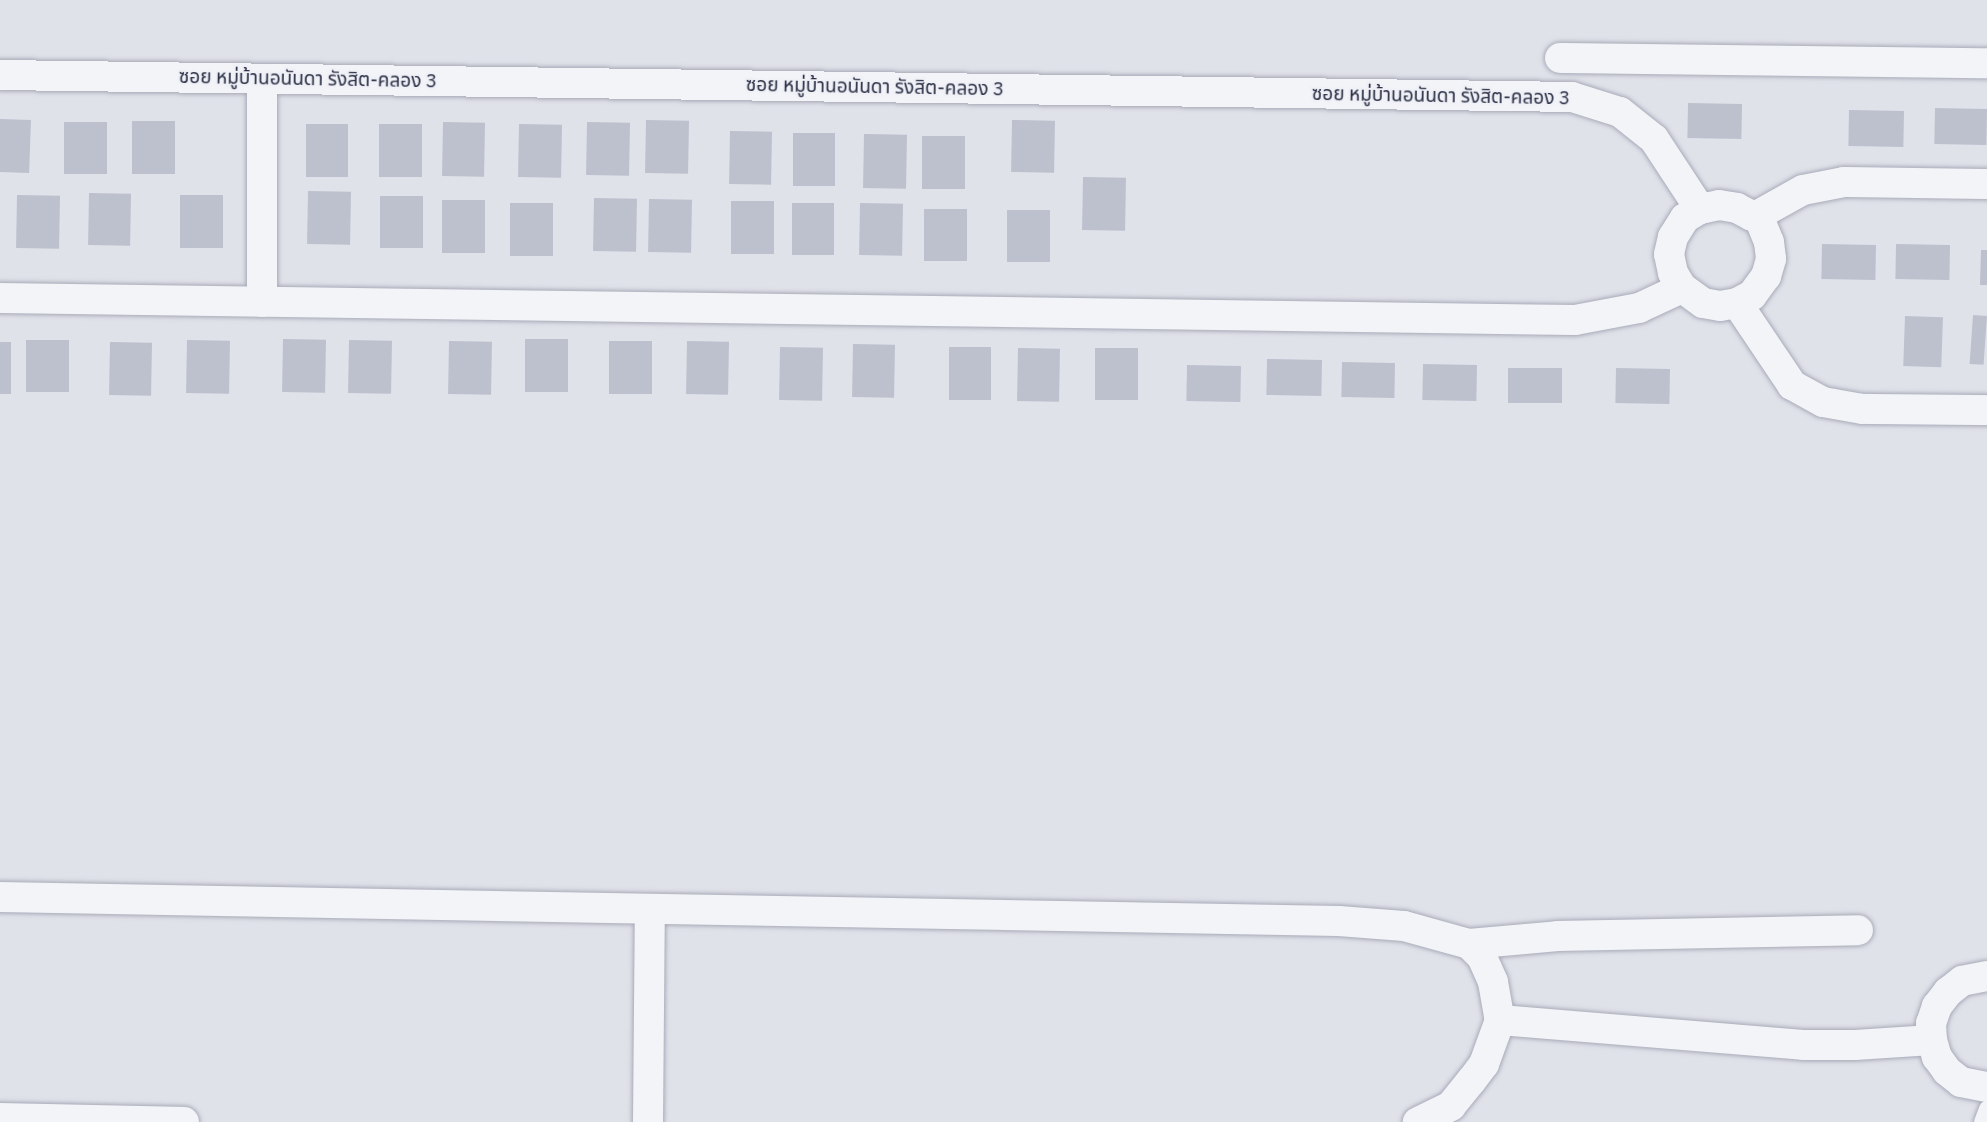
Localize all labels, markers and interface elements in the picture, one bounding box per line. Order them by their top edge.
street label: ซอย หมู่บ้านอนันดา รังสิต-คลอง 3 [179,65,437,93]
street label: ซอย หมู่บ้านอนันดา รังสิต-คลอง 3 [746,73,1004,101]
street label: ซอย หมู่บ้านอนันดา รังสิต-คลอง 3 [1312,82,1570,110]

